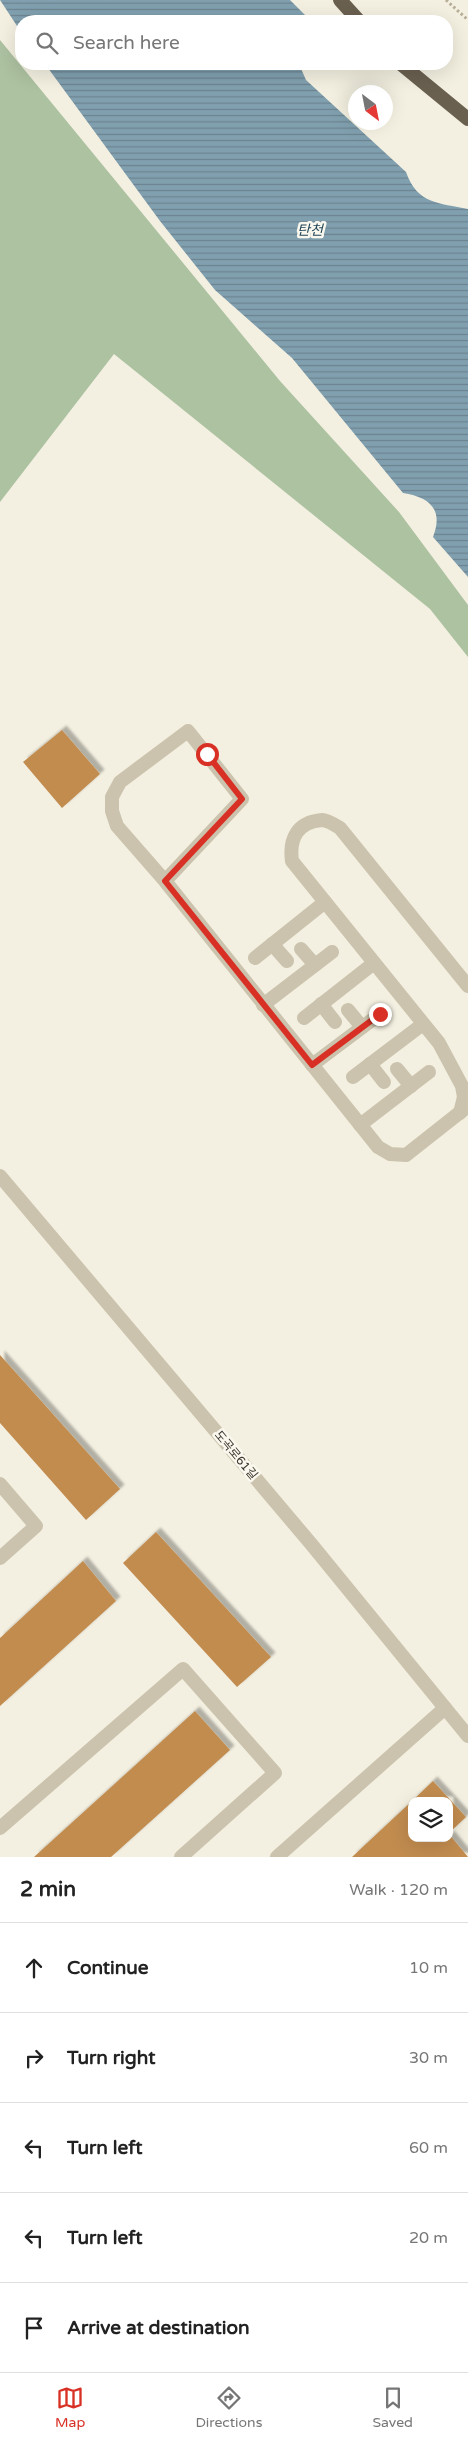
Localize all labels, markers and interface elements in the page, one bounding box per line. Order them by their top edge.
search box [15,15,453,70]
icon: search [33,29,61,57]
text: Search here [73,32,180,54]
north arrow [348,85,393,130]
water label: 탄천 [297,222,324,239]
route start [196,743,219,766]
route end [369,1003,392,1026]
street label: 도곡로61길 [212,1428,260,1482]
map controls [408,1797,453,1842]
button: layers [408,1797,453,1842]
text: 2 min [20,1877,76,1902]
text: Walk · 120 m [349,1880,448,1900]
icon: ahead [20,1954,48,1982]
text: Continue [67,1957,149,1979]
text: 10 m [409,1958,448,1978]
icon: right [20,2044,48,2072]
text: Turn right [67,2047,155,2069]
text: 30 m [409,2048,448,2068]
icon: left [20,2134,48,2162]
text: Turn left [67,2137,143,2159]
text: 60 m [409,2138,448,2158]
icon: left [20,2224,48,2252]
text: Turn left [67,2227,143,2249]
text: 20 m [409,2228,448,2248]
icon: arrive [20,2314,48,2342]
text: Arrive at destination [67,2317,250,2339]
tab: Map [55,2384,85,2431]
tab: Directions [195,2384,262,2431]
tab: Saved [372,2384,413,2431]

